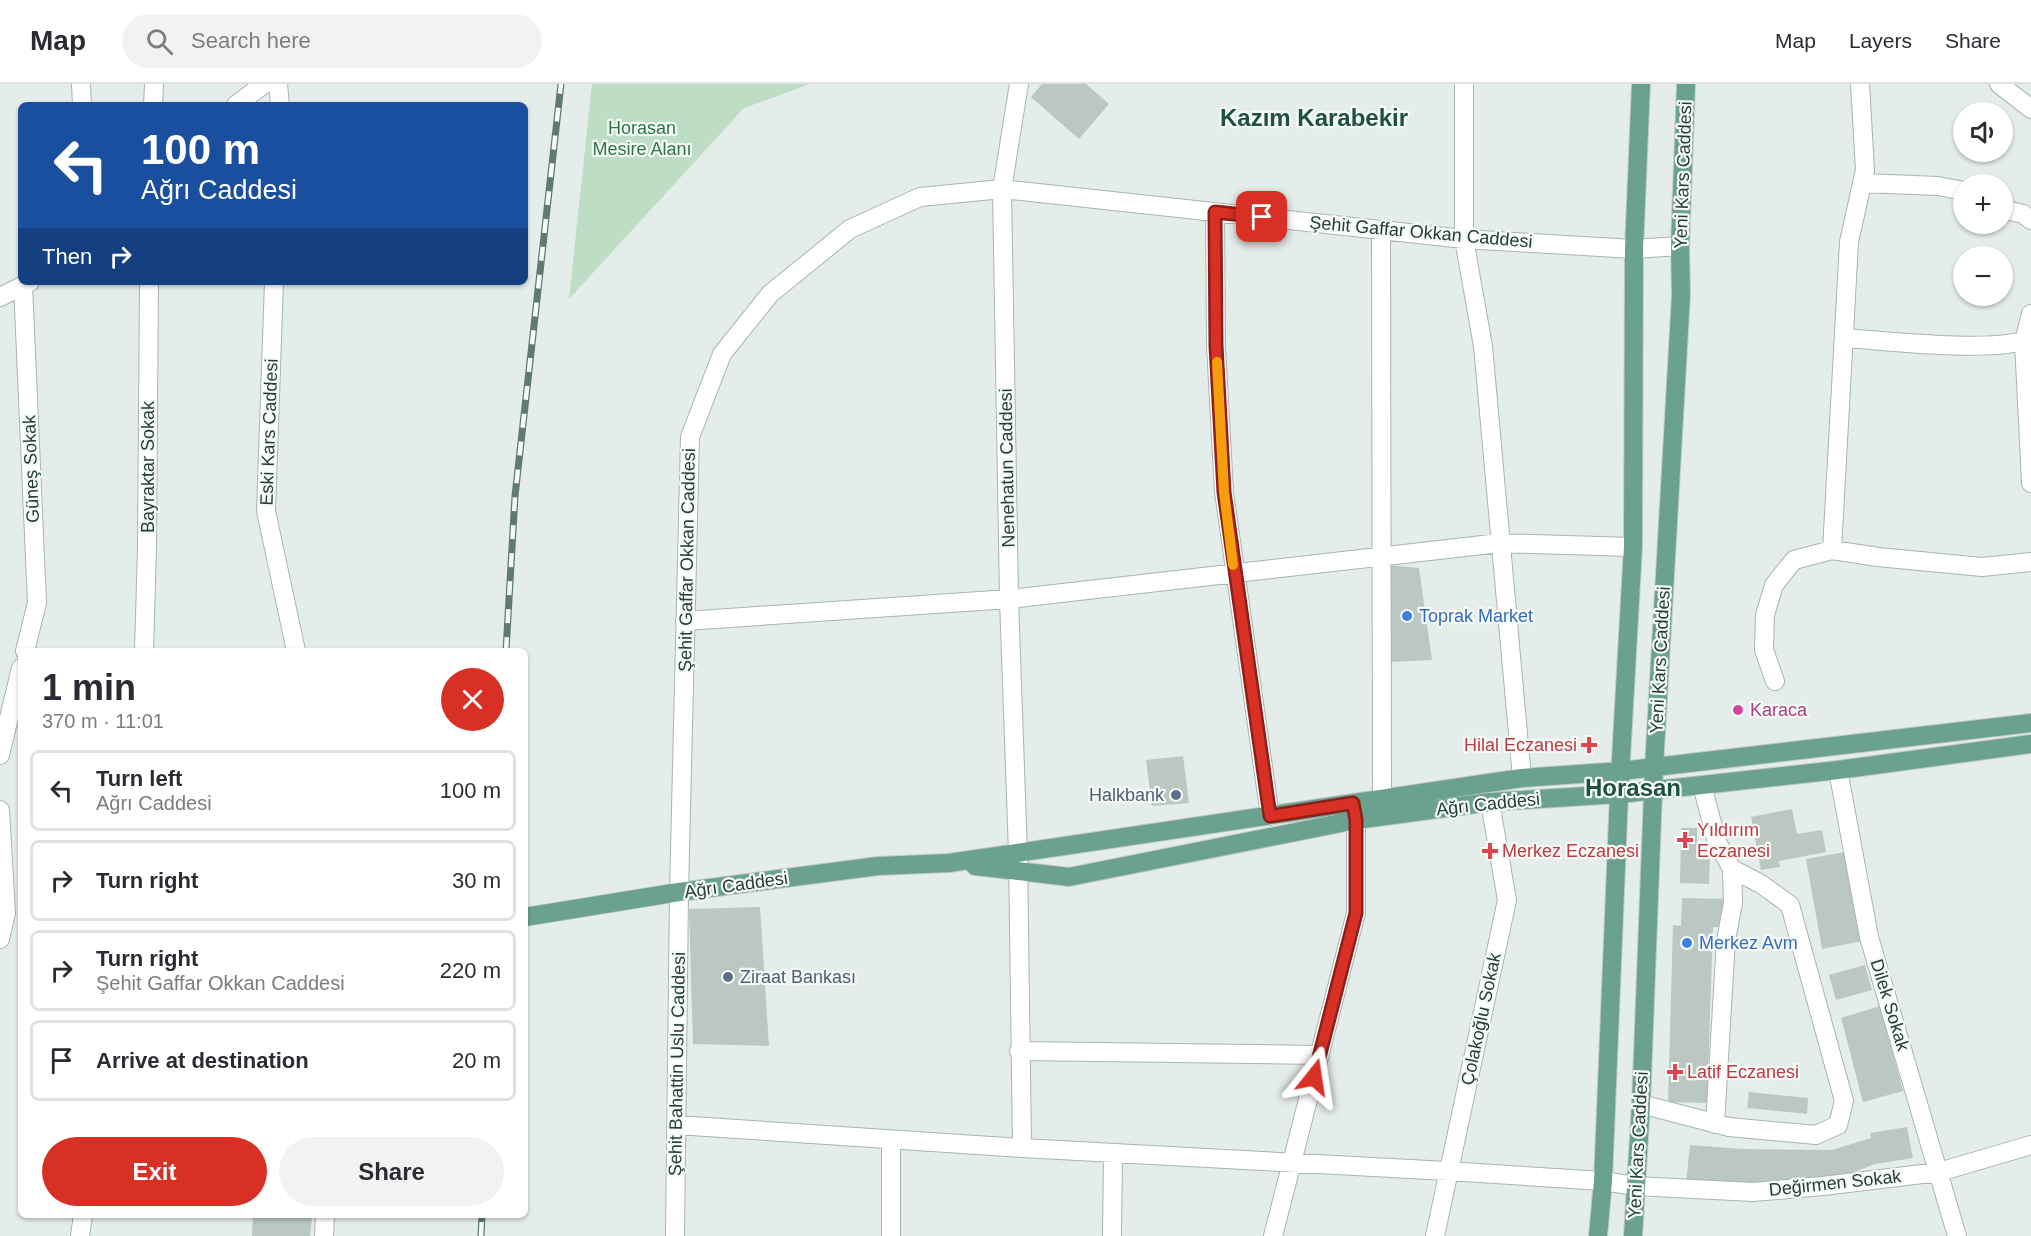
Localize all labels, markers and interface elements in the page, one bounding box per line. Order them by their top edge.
search box [122,14,542,68]
text: Map [30,25,86,56]
icon: search [143,25,176,58]
text: Search here [191,28,311,53]
text: Map [1775,29,1816,52]
text: Layers [1849,29,1912,52]
text: Share [1945,29,2001,52]
street label: Yeni Kars Caddesi [1670,101,1696,249]
map controls [1953,102,2013,306]
button: sound [1953,102,2013,162]
district label: Kazım Karabekir [1220,104,1408,131]
park label: Horasan Mesire Alanı [592,118,692,159]
icon: left [42,126,120,204]
text: 100 m [141,126,260,173]
button: + [1953,174,2013,234]
text: Ağrı Caddesi [141,175,297,205]
pin [1236,191,1287,242]
icon: arrive [1245,200,1278,233]
street label: Şehit Gaffar Okkan Caddesi [1309,212,1533,252]
icon: right [104,240,137,273]
text: Then [42,244,92,269]
button: − [1953,246,2013,306]
street label: Eski Kars Caddesi [256,358,282,506]
street label: Nenehatun Caddesi [996,388,1018,548]
street label: Bayraktar Sokak [138,400,158,533]
street label: Güneş Sokak [19,414,43,523]
street label: Şehit Gaffar Okkan Caddesi [675,448,699,672]
street label: Yeni Kars Caddesi [1646,586,1674,734]
place label: Toprak Market [1419,606,1533,626]
marker: Toprak Market [1400,609,1414,623]
text: 1 min [42,667,136,708]
button: close [441,668,504,731]
place label: Karaca [1750,700,1808,720]
marker: Karaca [1731,703,1745,717]
text: 370 m · 11:01 [42,710,164,732]
place label: Hilal Eczanesi [1464,735,1577,755]
marker: Hilal Eczanesi [1582,738,1596,752]
text: Turn left [96,766,182,791]
icon: left [45,774,78,807]
district label: Horasan [1585,774,1681,801]
text: 100 m [440,778,501,803]
place label: Halkbank [1089,785,1165,805]
marker: Halkbank [1169,788,1183,802]
street label: Ağrı Caddesi [1435,789,1541,819]
text: Ağrı Caddesi [96,792,212,814]
place label: Yıldırım Eczanesi [1697,820,1770,861]
marker: Yıldırım Eczanesi [1678,833,1692,847]
place label: Merkez Eczanesi [1502,841,1639,861]
marker: Merkez Eczanesi [1483,844,1497,858]
icon: right [45,864,78,897]
text: Turn right [96,868,198,893]
text: 30 m [452,868,501,893]
street label: Ağrı Caddesi [683,868,789,902]
place label: Merkez Avm [1699,933,1798,953]
marker: Merkez Avm [1680,936,1694,950]
text: Turn right [96,946,198,971]
street label: Çolakoğlu Sokak [1457,950,1505,1087]
street label: Şehit Bahattin Uslu Caddesi [665,952,689,1176]
icon: right [45,954,78,987]
street label: Dilek Sokak [1867,957,1914,1054]
text: 220 m [440,958,501,983]
place label: Ziraat Bankası [740,967,856,987]
marker: Ziraat Bankası [721,970,735,984]
text: Şehit Gaffar Okkan Caddesi [96,972,345,994]
icon: arrive [45,1044,78,1077]
position arrow [1282,1045,1346,1109]
text: Arrive at destination [96,1048,309,1073]
text: 20 m [452,1048,501,1073]
place label: Latif Eczanesi [1687,1062,1799,1082]
marker: Latif Eczanesi [1668,1065,1682,1079]
street label: Yeni Kars Caddesi [1624,1071,1652,1219]
button: Exit [42,1137,267,1206]
button: Share [279,1137,504,1206]
street label: Değirmen Sokak [1768,1166,1903,1200]

